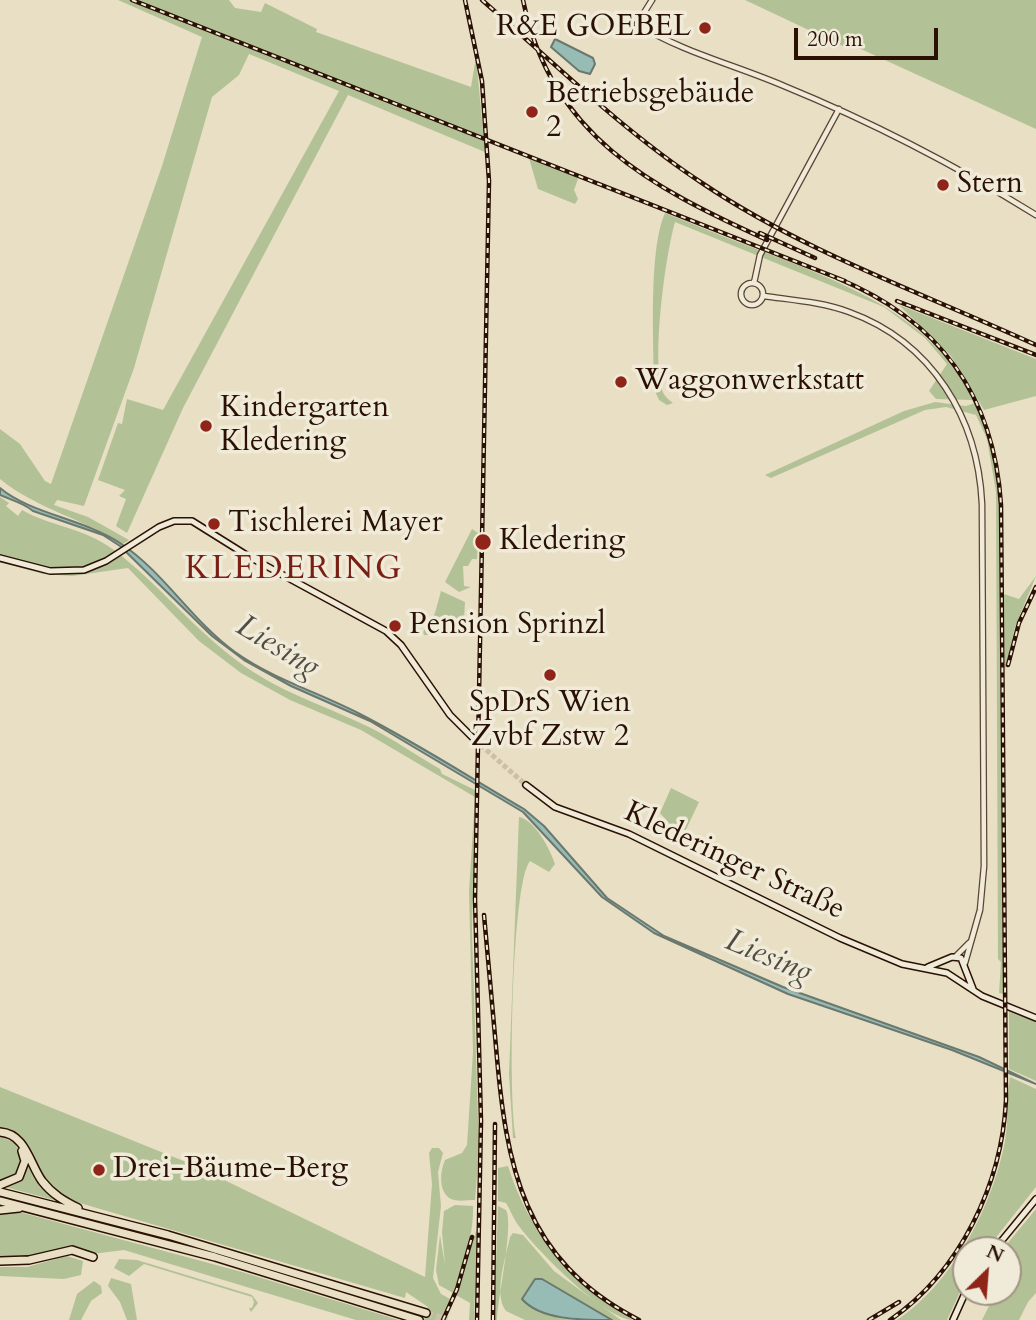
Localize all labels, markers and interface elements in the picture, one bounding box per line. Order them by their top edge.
place label: R&E GOEBEL [496,10,691,46]
scale bar [798,14,942,58]
marker: R&E GOEBEL [697,20,713,36]
text: 200 m [807,25,863,54]
place label: Betriebsgebäude 2 [546,77,754,148]
marker: Betriebsgebäude 2 [524,104,540,120]
place label: Stern [957,167,1023,203]
marker: Stern [935,177,951,193]
place label: Waggonwerkstatt [635,364,864,400]
marker: Waggonwerkstatt [613,374,629,390]
place label: Kindergarten Kledering [220,391,389,462]
marker: Kindergarten Kledering [198,418,214,434]
place label: Tischlerei Mayer [228,506,443,542]
marker: Tischlerei Mayer [206,516,222,532]
place label: Kledering [499,524,625,560]
marker: Kledering [473,532,493,552]
district label: KLEDERING [186,550,402,590]
water label: Liesing [228,608,326,688]
place label: Pension Sprinzl [409,608,606,644]
marker: Pension Sprinzl [387,618,403,634]
marker: SpDrS Wien Zvbf Zstw 2 [542,667,558,683]
place label: SpDrS Wien Zvbf Zstw 2 [469,686,631,756]
street label: Klederinger Straße [618,795,850,929]
water label: Liesing [719,923,817,993]
place label: Drei-Bäume-Berg [113,1152,348,1188]
marker: Drei-Bäume-Berg [91,1162,107,1178]
north arrow [952,1236,1022,1306]
text: N [982,1239,1008,1269]

